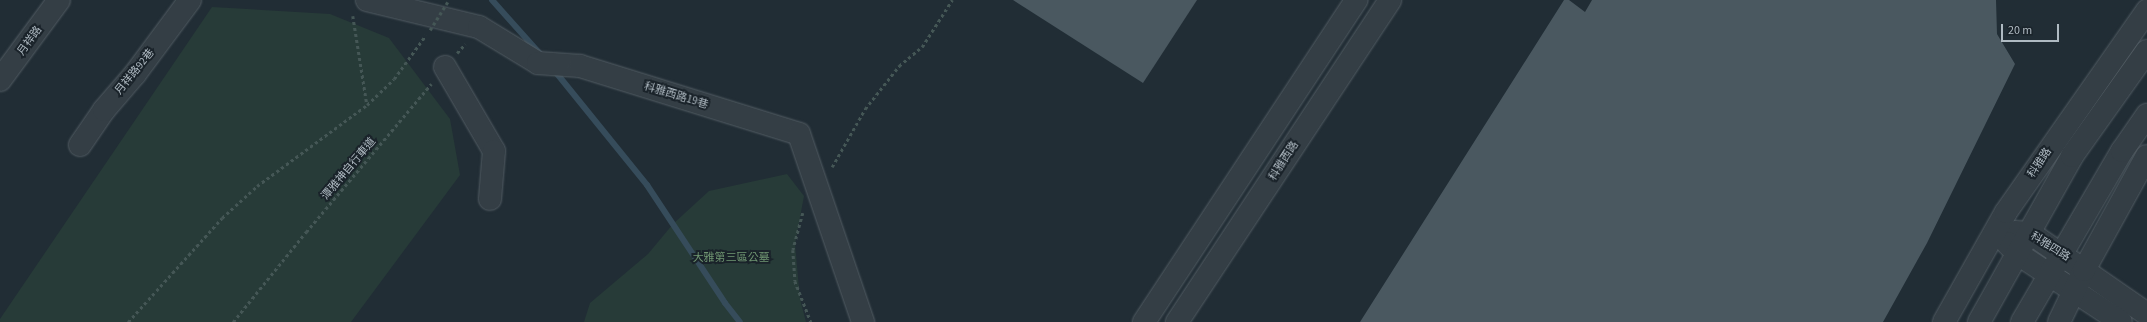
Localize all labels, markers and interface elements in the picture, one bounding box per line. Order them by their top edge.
scale bar [2003,16,2061,42]
text: 20 m [2008,22,2032,39]
street label: 月祥路 [15,24,45,58]
street label: 月祥路92巷 [113,47,157,97]
street label: 科雅西路19巷 [643,80,709,112]
street label: 潭雅神自行車道 [319,135,379,203]
street label: 科雅西路 [1266,139,1302,183]
street label: 科雅路 [2025,146,2055,180]
street label: 科雅四路 [2028,230,2072,264]
park label: 大雅第三區公墓 [693,251,769,265]

